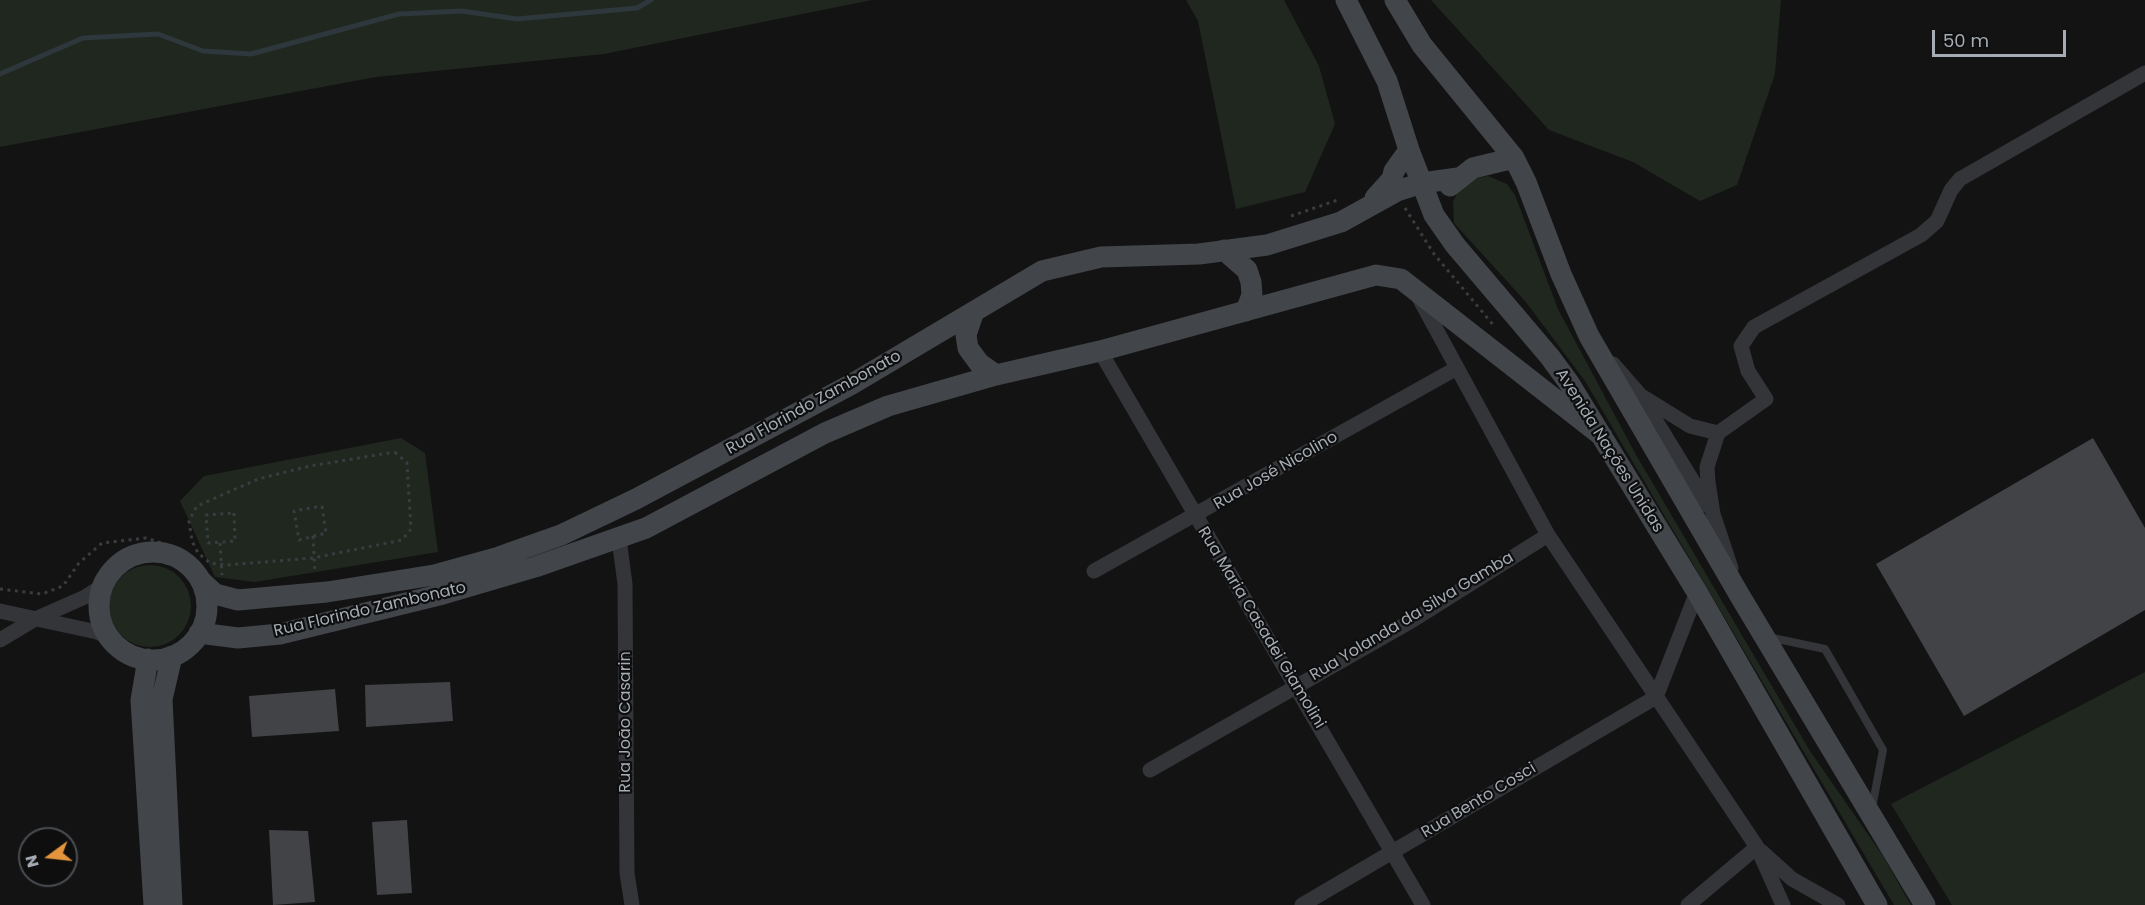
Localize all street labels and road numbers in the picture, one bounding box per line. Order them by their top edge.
street label: Rua Florindo Zambonato [723,347,905,459]
street label: Avenida Nações Unidas [1551,366,1667,536]
street label: Rua José Nicolino [1211,428,1341,514]
street label: Rua Maria Casadei Giamolini [1193,524,1329,732]
street label: Rua Yolanda da Silva Gamba [1307,548,1517,686]
street label: Rua Florindo Zambonato [272,579,468,641]
street label: Rua João Casarin [616,651,636,793]
street label: Rua Bento Cosci [1418,759,1540,843]

